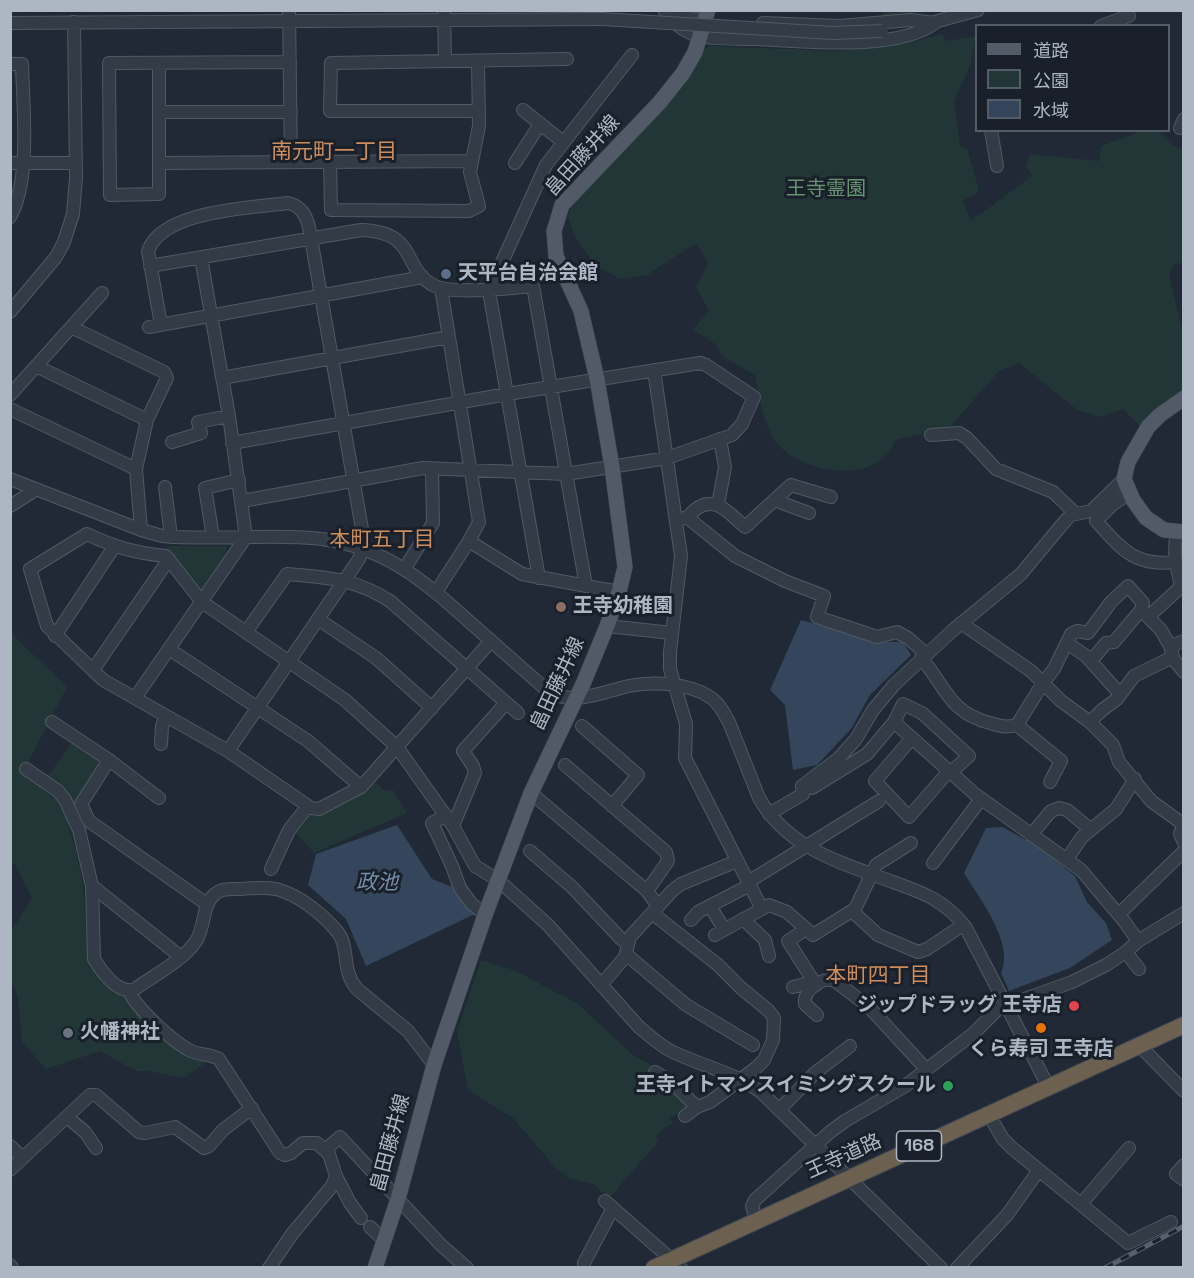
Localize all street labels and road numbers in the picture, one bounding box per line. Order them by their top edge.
street label: 畠田藤井線 [541,111,625,201]
street label: 畠田藤井線 [526,634,590,734]
street label: 畠田藤井線 [366,1092,416,1194]
street label: 王寺道路 [803,1130,885,1184]
road number: 168 [896,1131,942,1161]

